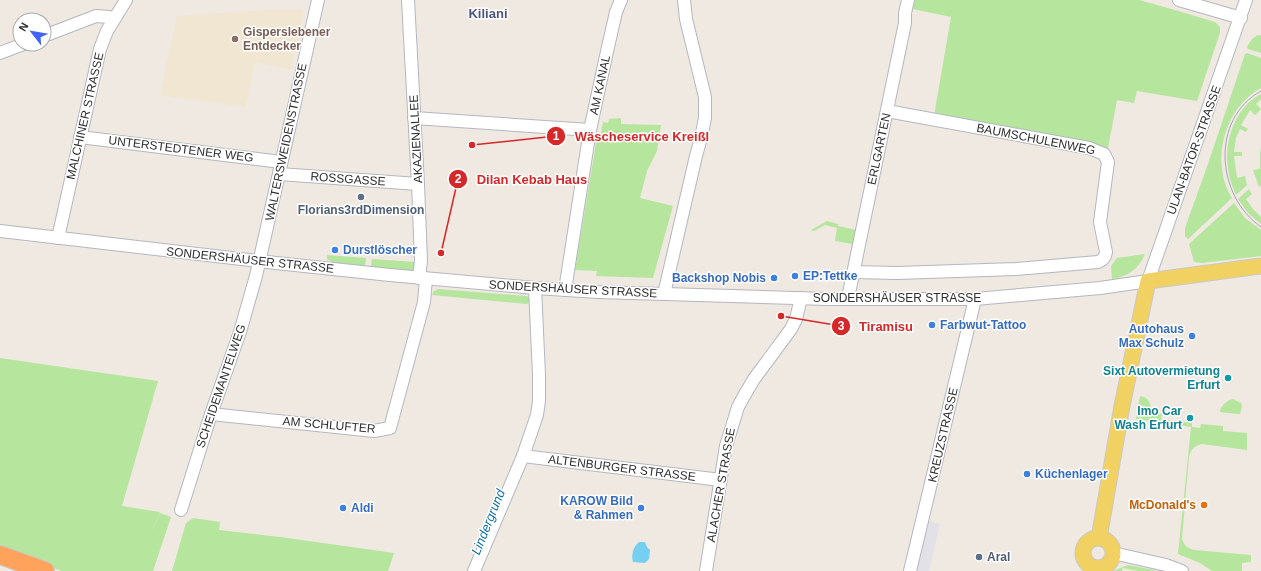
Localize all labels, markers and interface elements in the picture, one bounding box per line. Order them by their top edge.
district label: Kiliani [468,6,508,21]
north arrow [12,12,52,52]
text: N [16,20,31,33]
place label: Gisperslebener Entdecker [243,25,331,53]
marker: Gisperslebener Entdecker [230,34,240,44]
street label: MALCHINER STRASSE [64,51,106,181]
street label: AM KANAL [587,54,613,116]
street label: WALTERSWEIDENSTRASSE [262,62,310,222]
street label: ULAN-BATOR-STRASSE [1164,84,1224,216]
street label: AKAZIENALLEE [407,94,425,184]
street label: ERLGARTEN [865,112,893,186]
street label: BAUMSCHULENWEG [975,121,1097,157]
callout: Wäscheservice Kreißl [546,124,717,149]
text: 1 [553,129,560,143]
text: Wäscheservice Kreißl [575,129,709,144]
street label: UNTERSTEDTENER WEG [108,133,254,165]
callout: Dilan Kebab Haus [448,166,595,191]
street label: ROSSGASSE [310,169,386,189]
text: 2 [455,172,462,186]
text: Dilan Kebab Haus [477,172,587,187]
marker: Florians3rdDimension [356,192,366,202]
place label: Florians3rdDimension [298,203,424,217]
place label: Durstlöscher [343,243,417,257]
street label: SONDERSHÄUSER STRASSE [165,244,335,276]
marker: Durstlöscher [330,245,340,255]
place label: EP:Tettke [803,269,858,283]
place label: Backshop Nobis [672,271,766,285]
marker: EP:Tettke [790,271,800,281]
marker: Backshop Nobis [769,273,779,283]
street label: SONDERSHÄUSER STRASSE [488,278,658,300]
street label: SONDERSHÄUSER STRASSE [813,291,981,305]
callout: Tiramisu [831,314,921,339]
place label: Farbwut-Tattoo [940,318,1026,332]
text: 3 [838,319,845,333]
text: Tiramisu [859,319,913,334]
marker: Farbwut-Tattoo [927,320,937,330]
street label: SCHEIDEMANTELWEG [193,322,249,450]
place label: Autohaus Max Schulz [1119,322,1184,350]
marker: Autohaus Max Schulz [1187,331,1197,341]
place label: Sixt Autovermietung Erfurt [1103,364,1220,392]
marker: Sixt Autovermietung Erfurt [1223,373,1233,383]
street label: KREUZSTRASSE [925,386,961,484]
place label: Imo Car Wash Erfurt [1114,404,1182,432]
marker: Imo Car Wash Erfurt [1185,413,1195,423]
street label: AM SCHLUFTER [282,414,376,436]
street label: ALACHER STRASSE [704,427,738,543]
street label: ALTENBURGER STRASSE [547,452,697,484]
place label: Küchenlager [1035,467,1108,481]
marker: Küchenlager [1022,469,1032,479]
water label: Lindergrund [468,486,508,557]
place label: KAROW Bild & Rahmen [560,494,633,522]
place label: McDonald's [1129,498,1196,512]
marker: McDonald's [1199,500,1209,510]
place label: Aldi [351,501,374,515]
marker: Aldi [338,503,348,513]
marker: KAROW Bild & Rahmen [636,503,646,513]
place label: Aral [987,550,1010,564]
marker: Aral [974,552,984,562]

